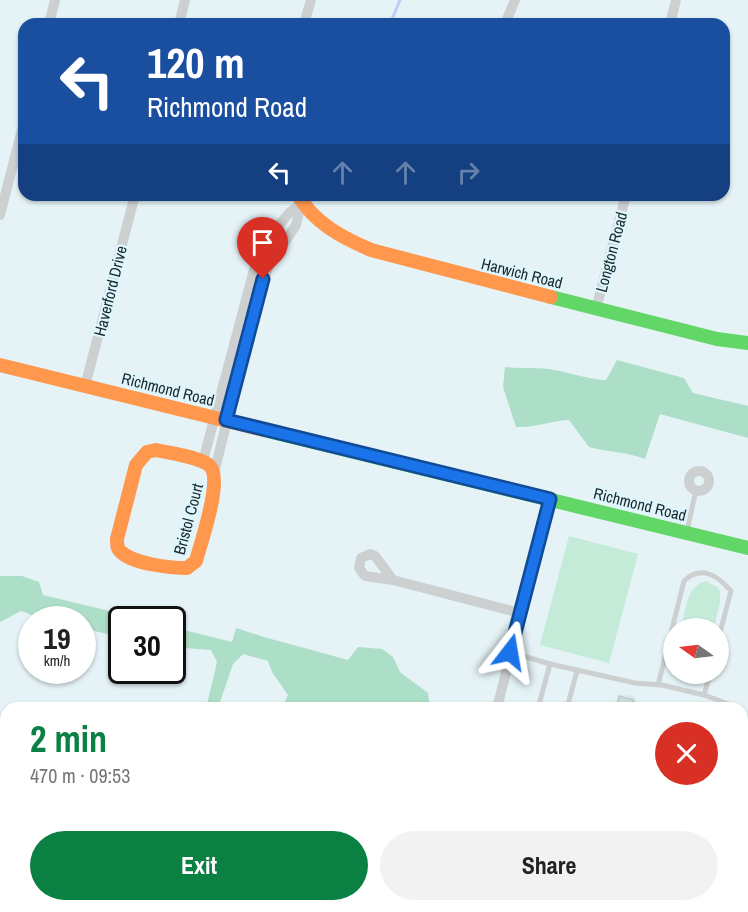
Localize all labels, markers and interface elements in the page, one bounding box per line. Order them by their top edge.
text: 120 m [147,35,245,91]
icon: left [48,42,126,120]
text: Richmond Road [147,89,307,125]
icon: left [263,156,296,189]
icon: ahead [326,156,359,189]
icon: ahead [389,156,422,189]
icon: right [452,156,485,189]
street label: Longton Road [590,209,632,295]
pin [237,217,288,279]
icon: arrive [246,226,279,259]
street label: Haverford Drive [88,243,132,339]
street label: Harwich Road [479,252,565,294]
street label: Richmond Road [119,367,217,411]
street label: Bristol Court [168,481,208,557]
street label: Richmond Road [591,482,689,526]
speed limit sign: 30 [108,606,186,684]
text: 19 [43,618,71,658]
north arrow [663,618,729,684]
map controls [663,618,729,684]
position arrow [478,620,542,684]
text: km/h [44,650,70,671]
text: 2 min [30,715,107,763]
button: close [655,722,718,785]
text: 470 m · 09:53 [30,762,130,789]
button: Exit [30,831,368,900]
button: Share [380,831,718,900]

